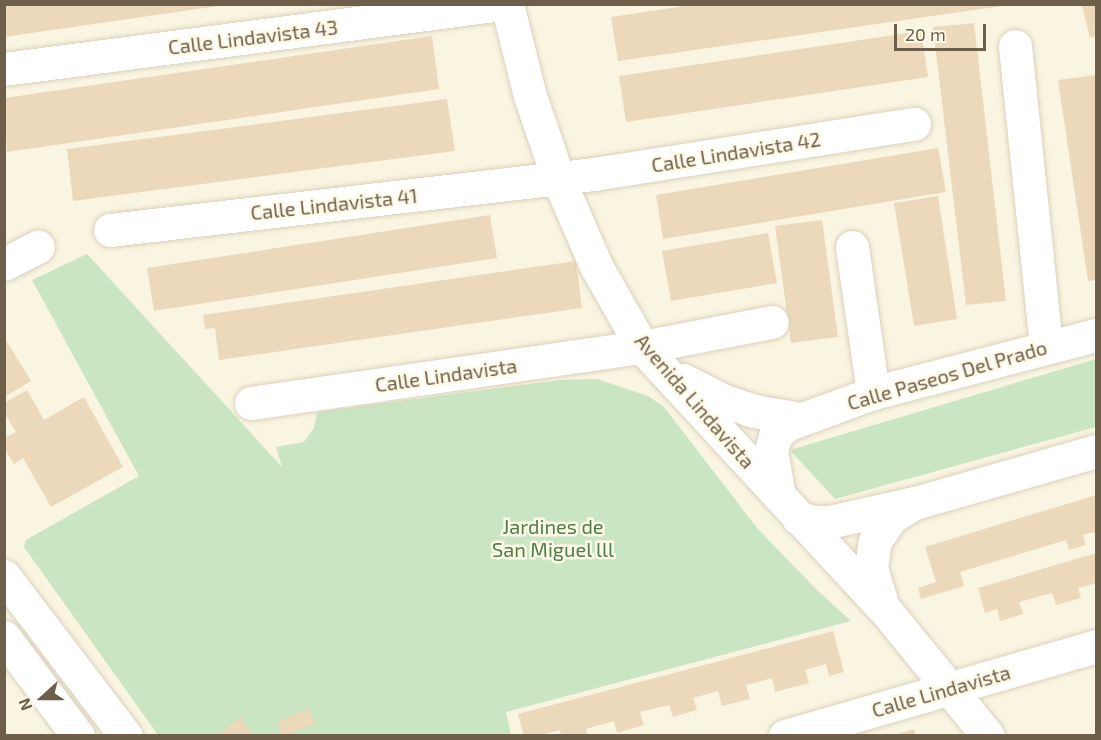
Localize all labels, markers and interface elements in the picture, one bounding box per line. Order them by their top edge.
scale bar [897,12,988,50]
street label: Calle Lindavista 43 [167,15,339,59]
text: 20 m [905,23,946,45]
street label: Calle Lindavista 42 [650,127,822,177]
street label: Calle Lindavista 41 [249,183,419,225]
street label: Avenida Lindavista [630,329,760,473]
street label: Calle Paseos Del Prado [844,335,1050,415]
street label: Calle Lindavista [373,353,519,397]
park label: Jardines de San Miguel lll [492,515,614,562]
street label: Calle Lindavista [869,660,1013,722]
north arrow [12,668,72,728]
text: N [14,696,36,713]

